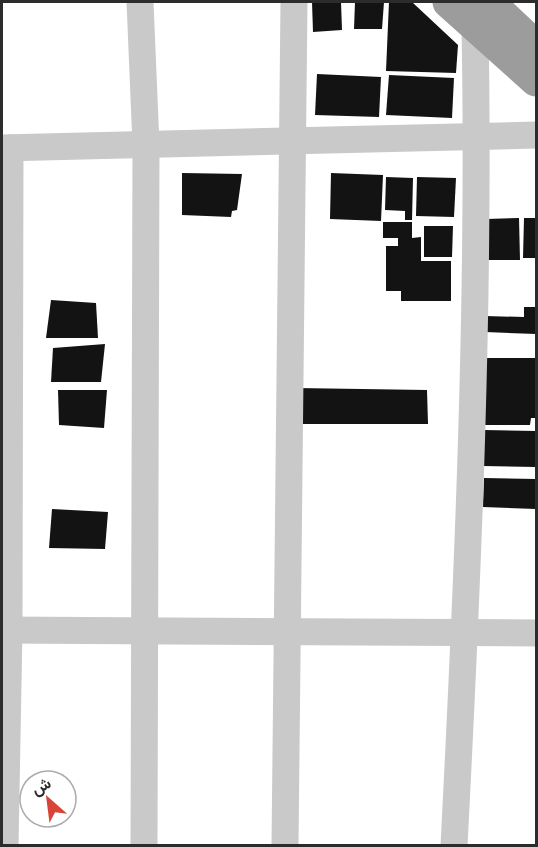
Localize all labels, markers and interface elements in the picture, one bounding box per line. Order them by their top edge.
north arrow [18,769,78,829]
text: ش [28,772,55,800]

